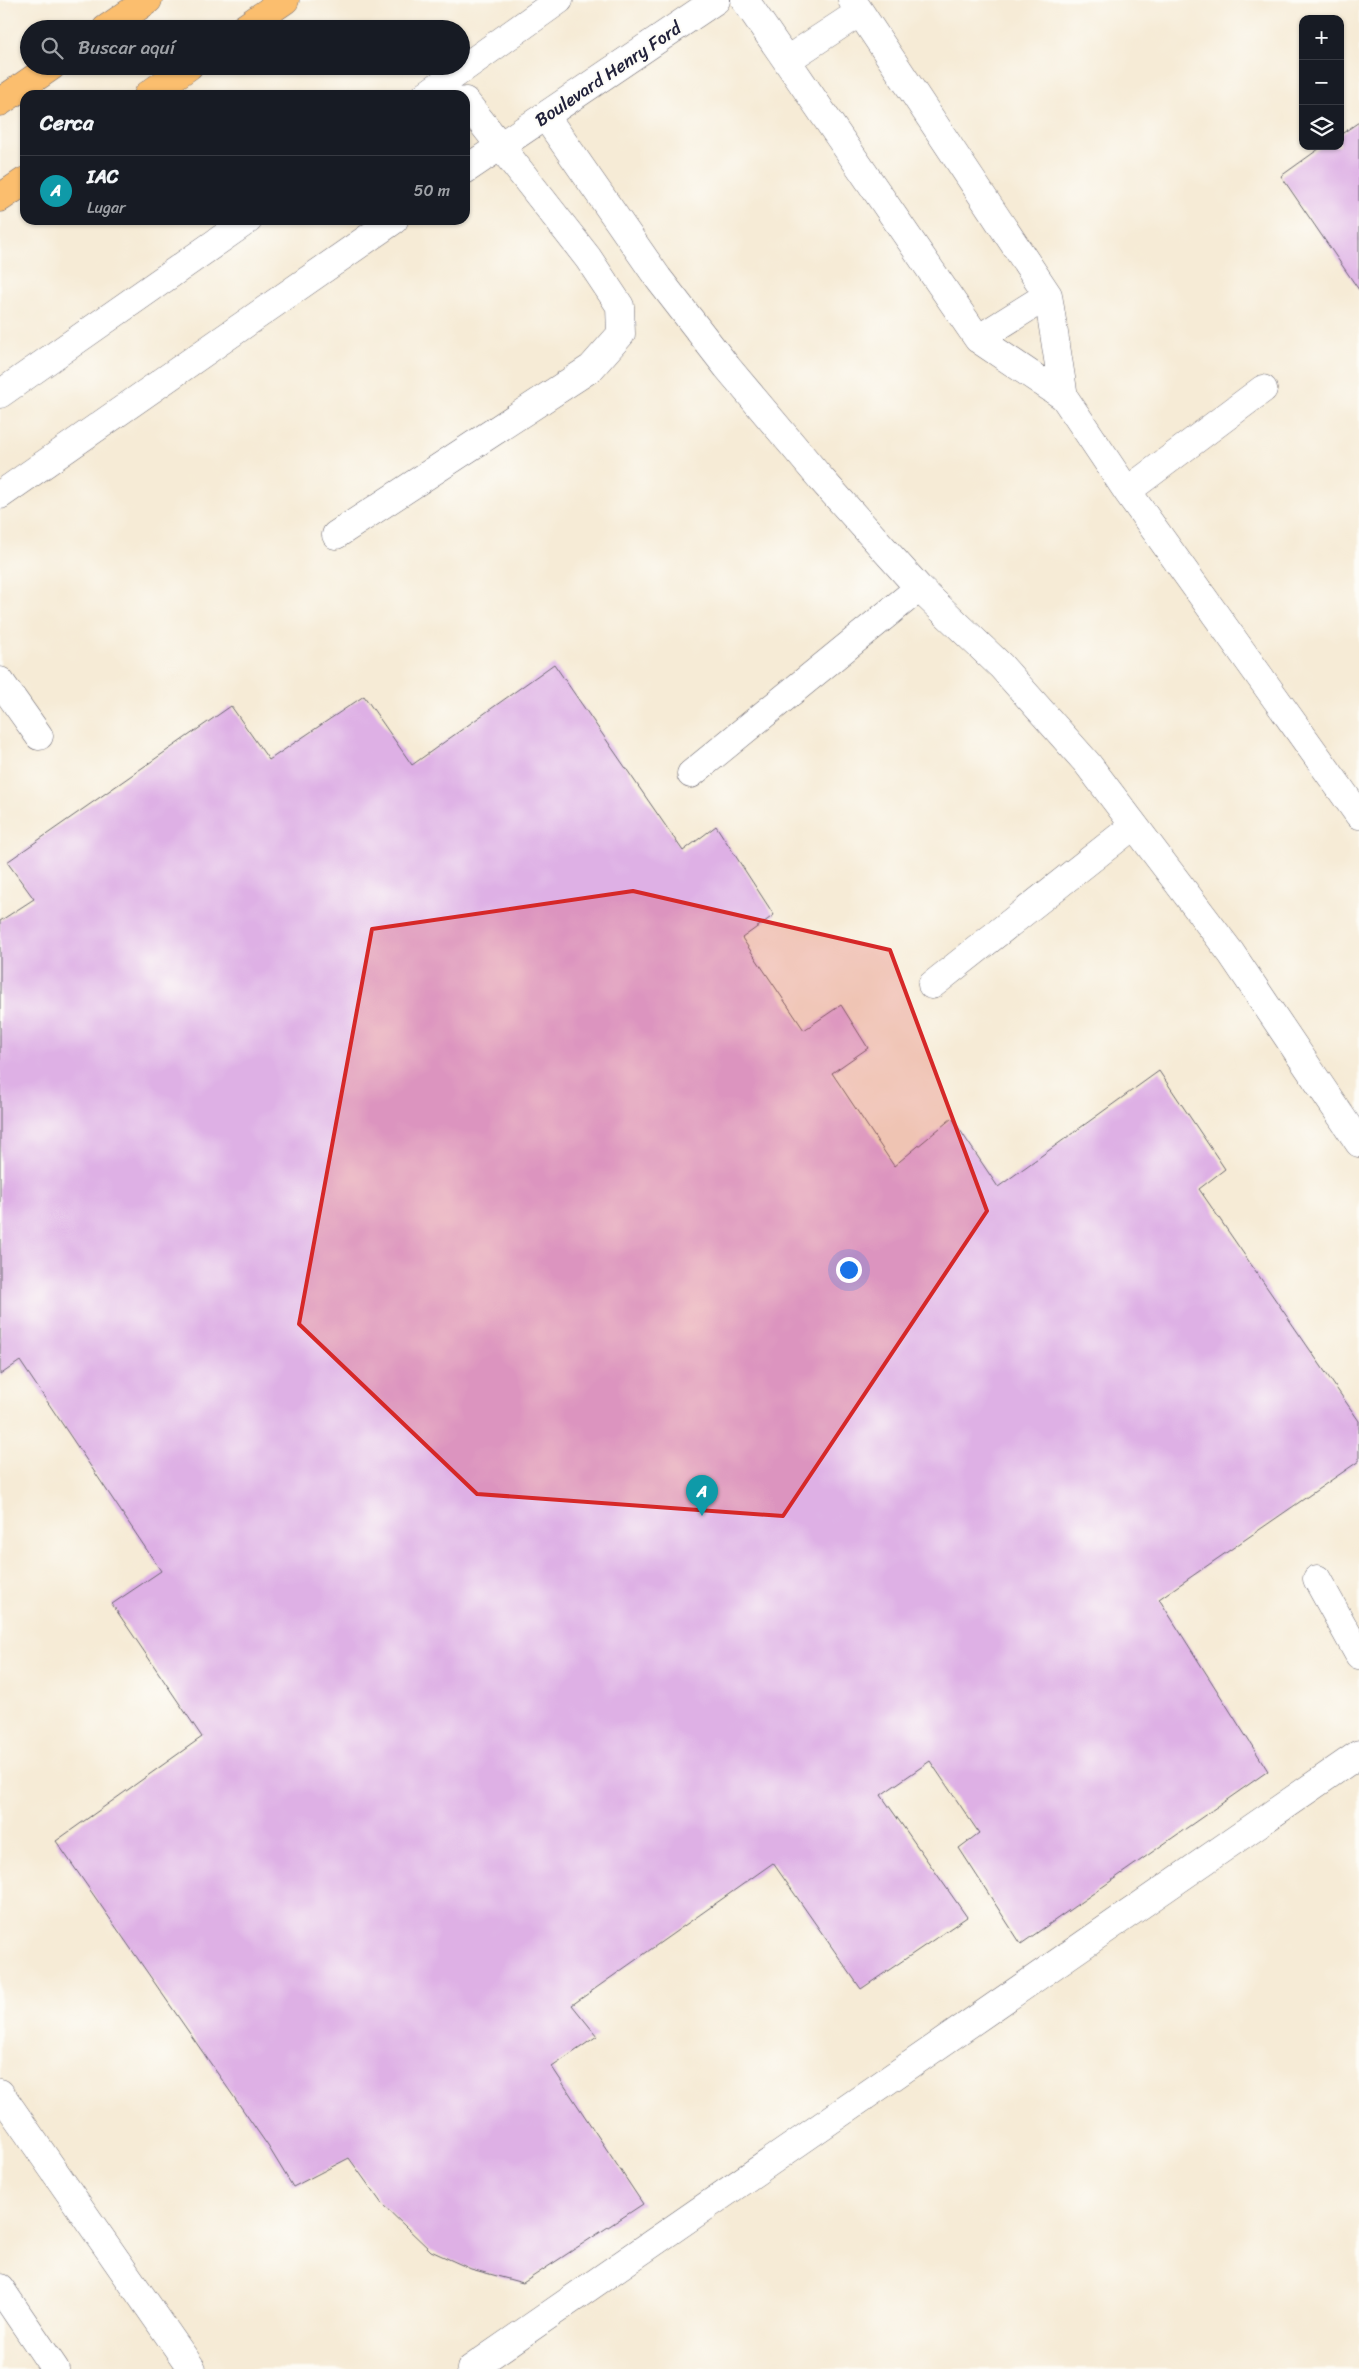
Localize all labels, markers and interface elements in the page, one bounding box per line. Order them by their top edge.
street label: Boulevard Henry Ford [528,12,689,135]
map controls [1299,15,1344,150]
button: + [1299,15,1344,60]
search box [20,20,470,75]
text: Buscar aquí [78,31,175,64]
icon: search [38,34,66,62]
button: − [1299,60,1344,105]
text: Cerca [40,104,94,142]
button: layers [1299,105,1344,150]
text: IAC [87,160,119,193]
text: A [51,176,61,205]
text: 50 m [414,176,450,205]
text: Lugar [87,193,126,222]
your location [836,1257,862,1283]
pin: A [686,1475,718,1516]

